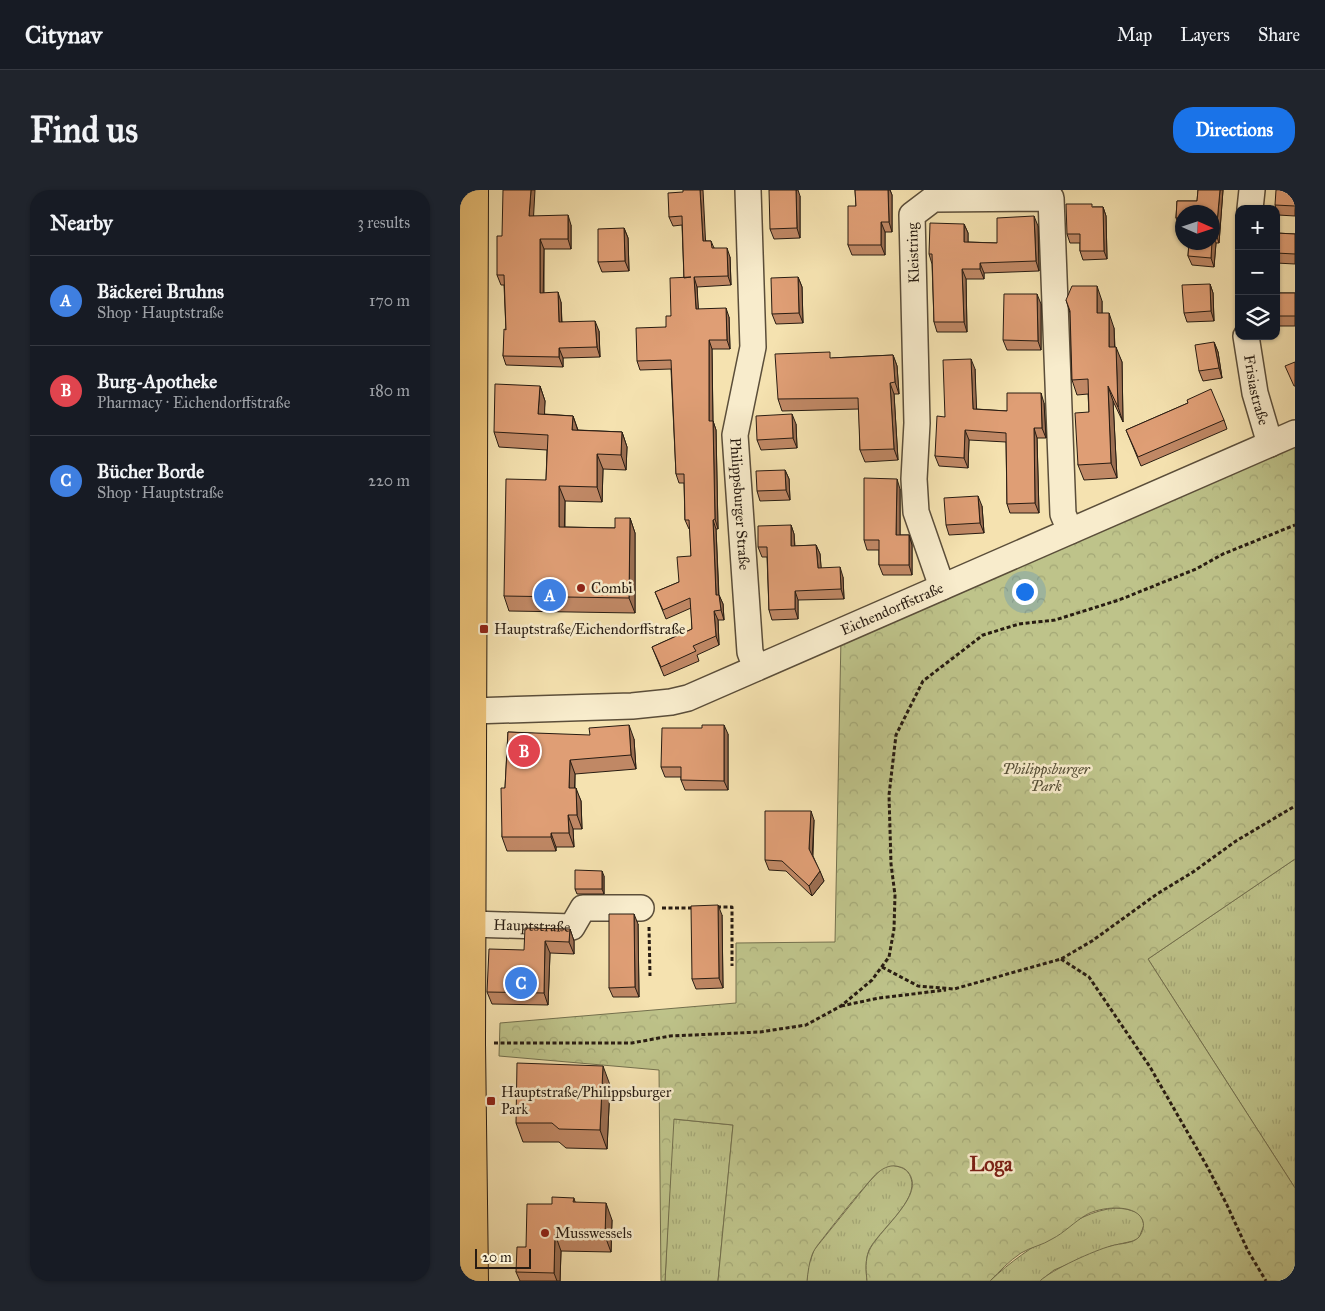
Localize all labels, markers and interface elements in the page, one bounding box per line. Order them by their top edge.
text: Citynav [25,20,102,50]
text: Map [1117,24,1152,46]
text: Layers [1180,24,1230,46]
text: Share [1258,24,1300,46]
button: Directions [1173,107,1295,153]
text: Find us [30,109,138,152]
north arrow [1175,205,1220,250]
map controls [1235,205,1280,340]
button: + [1235,205,1280,250]
text: Nearby [50,210,113,236]
text: 3 results [357,213,410,232]
street label: Kleistring [903,221,923,284]
button: − [1235,250,1280,295]
text: Bäckerei Bruhns [97,280,224,303]
text: A [61,291,71,310]
text: 170 m [369,291,410,310]
button: layers [1235,295,1280,340]
text: Shop · Hauptstraße [97,303,224,322]
street label: Frisiastraße [1240,353,1273,427]
text: Burg-Apotheke [97,370,217,393]
text: B [61,381,71,400]
text: 180 m [369,381,410,400]
text: Pharmacy · Eichendorffstraße [97,393,290,412]
street label: Philippsburger Straße [726,437,753,571]
text: Bücher Borde [97,460,204,483]
text: C [61,471,71,490]
text: 220 m [368,471,410,490]
text: Shop · Hauptstraße [97,483,224,502]
pin: A [534,576,566,614]
place label: Combi [591,579,633,597]
street label: Eichendorffstraße [838,579,946,639]
your location [1012,579,1038,605]
marker: Combi [575,582,587,594]
place label: Hauptstraße/Eichendorffstraße [494,620,685,638]
marker: Hauptstraße/Eichendorffstraße [478,623,490,635]
pin: B [508,732,540,770]
park label: Philippsburger Park [1002,760,1090,795]
street label: Hauptstraße [493,916,571,936]
pin: C [505,964,537,1002]
place label: Hauptstraße/Philippsburger Park [501,1083,672,1118]
marker: Hauptstraße/Philippsburger Park [485,1095,497,1107]
district label: Loga [970,1152,1013,1177]
place label: Musswessels [555,1224,632,1242]
marker: Musswessels [539,1227,551,1239]
scale bar [475,1246,531,1269]
text: 20 m [482,1249,512,1266]

